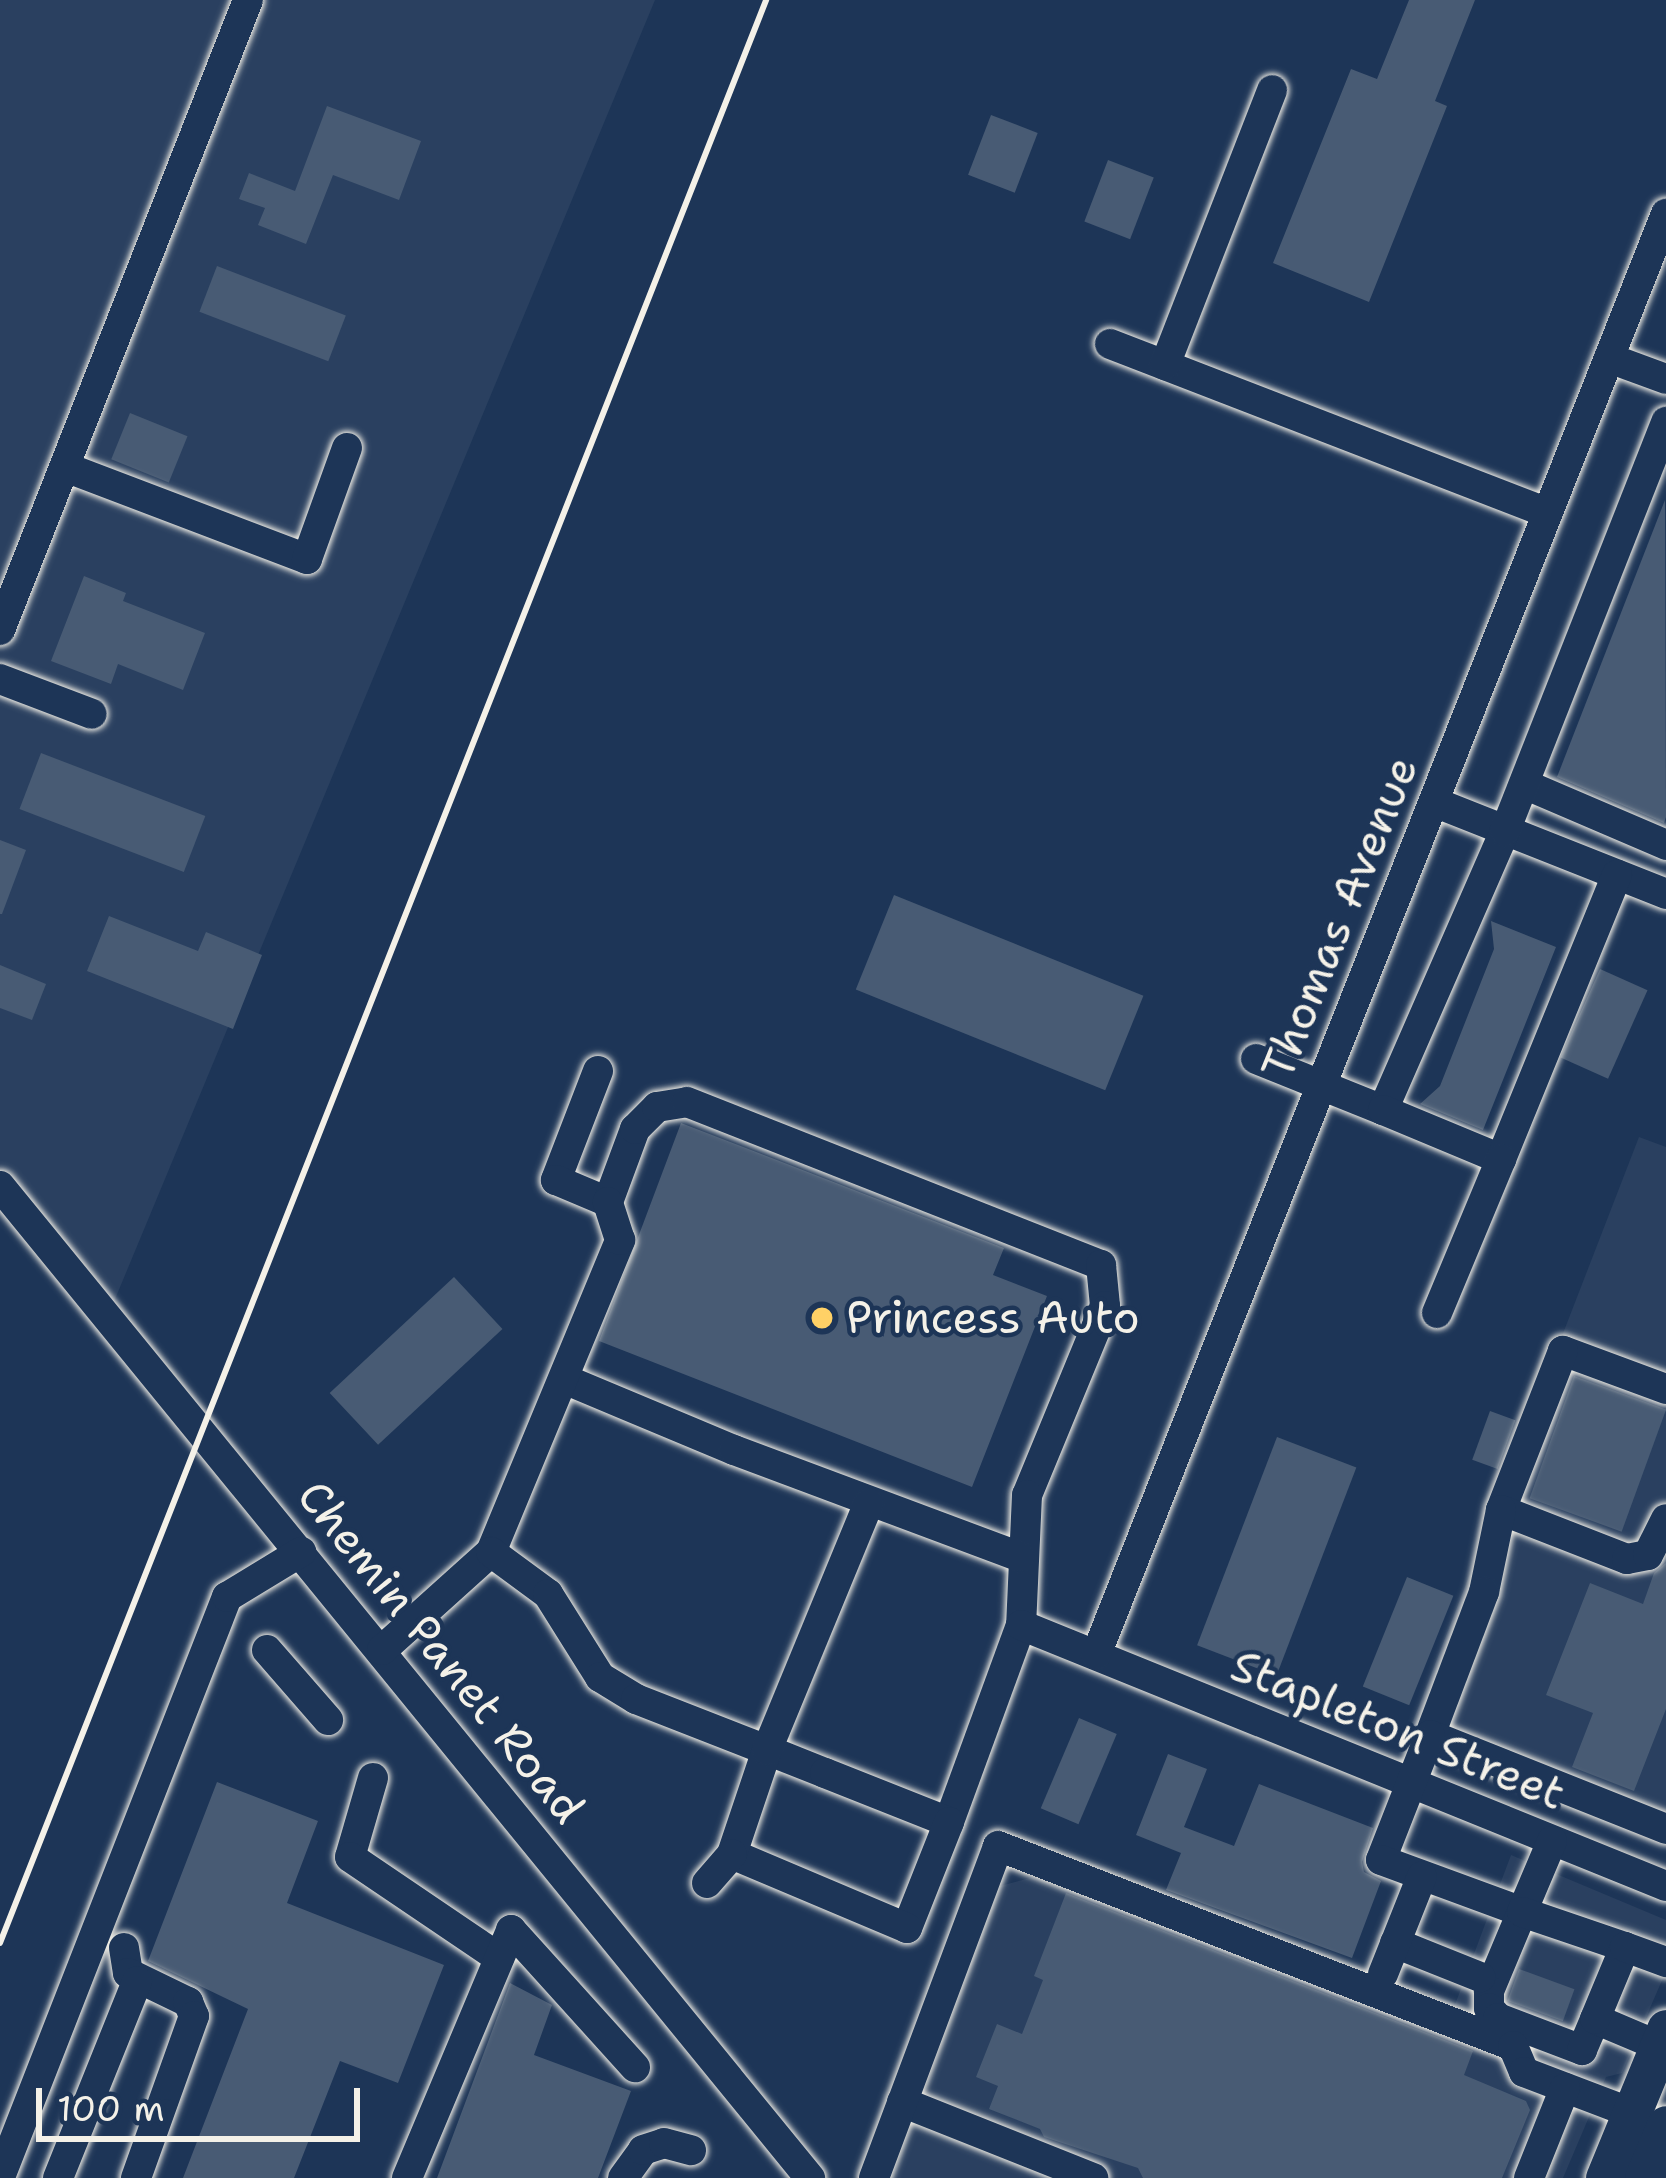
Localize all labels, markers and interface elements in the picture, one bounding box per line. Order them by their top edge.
street label: Thomas Avenue [1251,749,1429,1087]
place label: Princess Auto [846,1291,1140,1345]
marker: Princess Auto [809,1305,835,1331]
street label: Chemin Panet Road [286,1470,596,1834]
street label: Stapleton Street [1223,1638,1573,1822]
scale bar [42,2064,366,2138]
text: 100 m [57,2084,165,2133]

